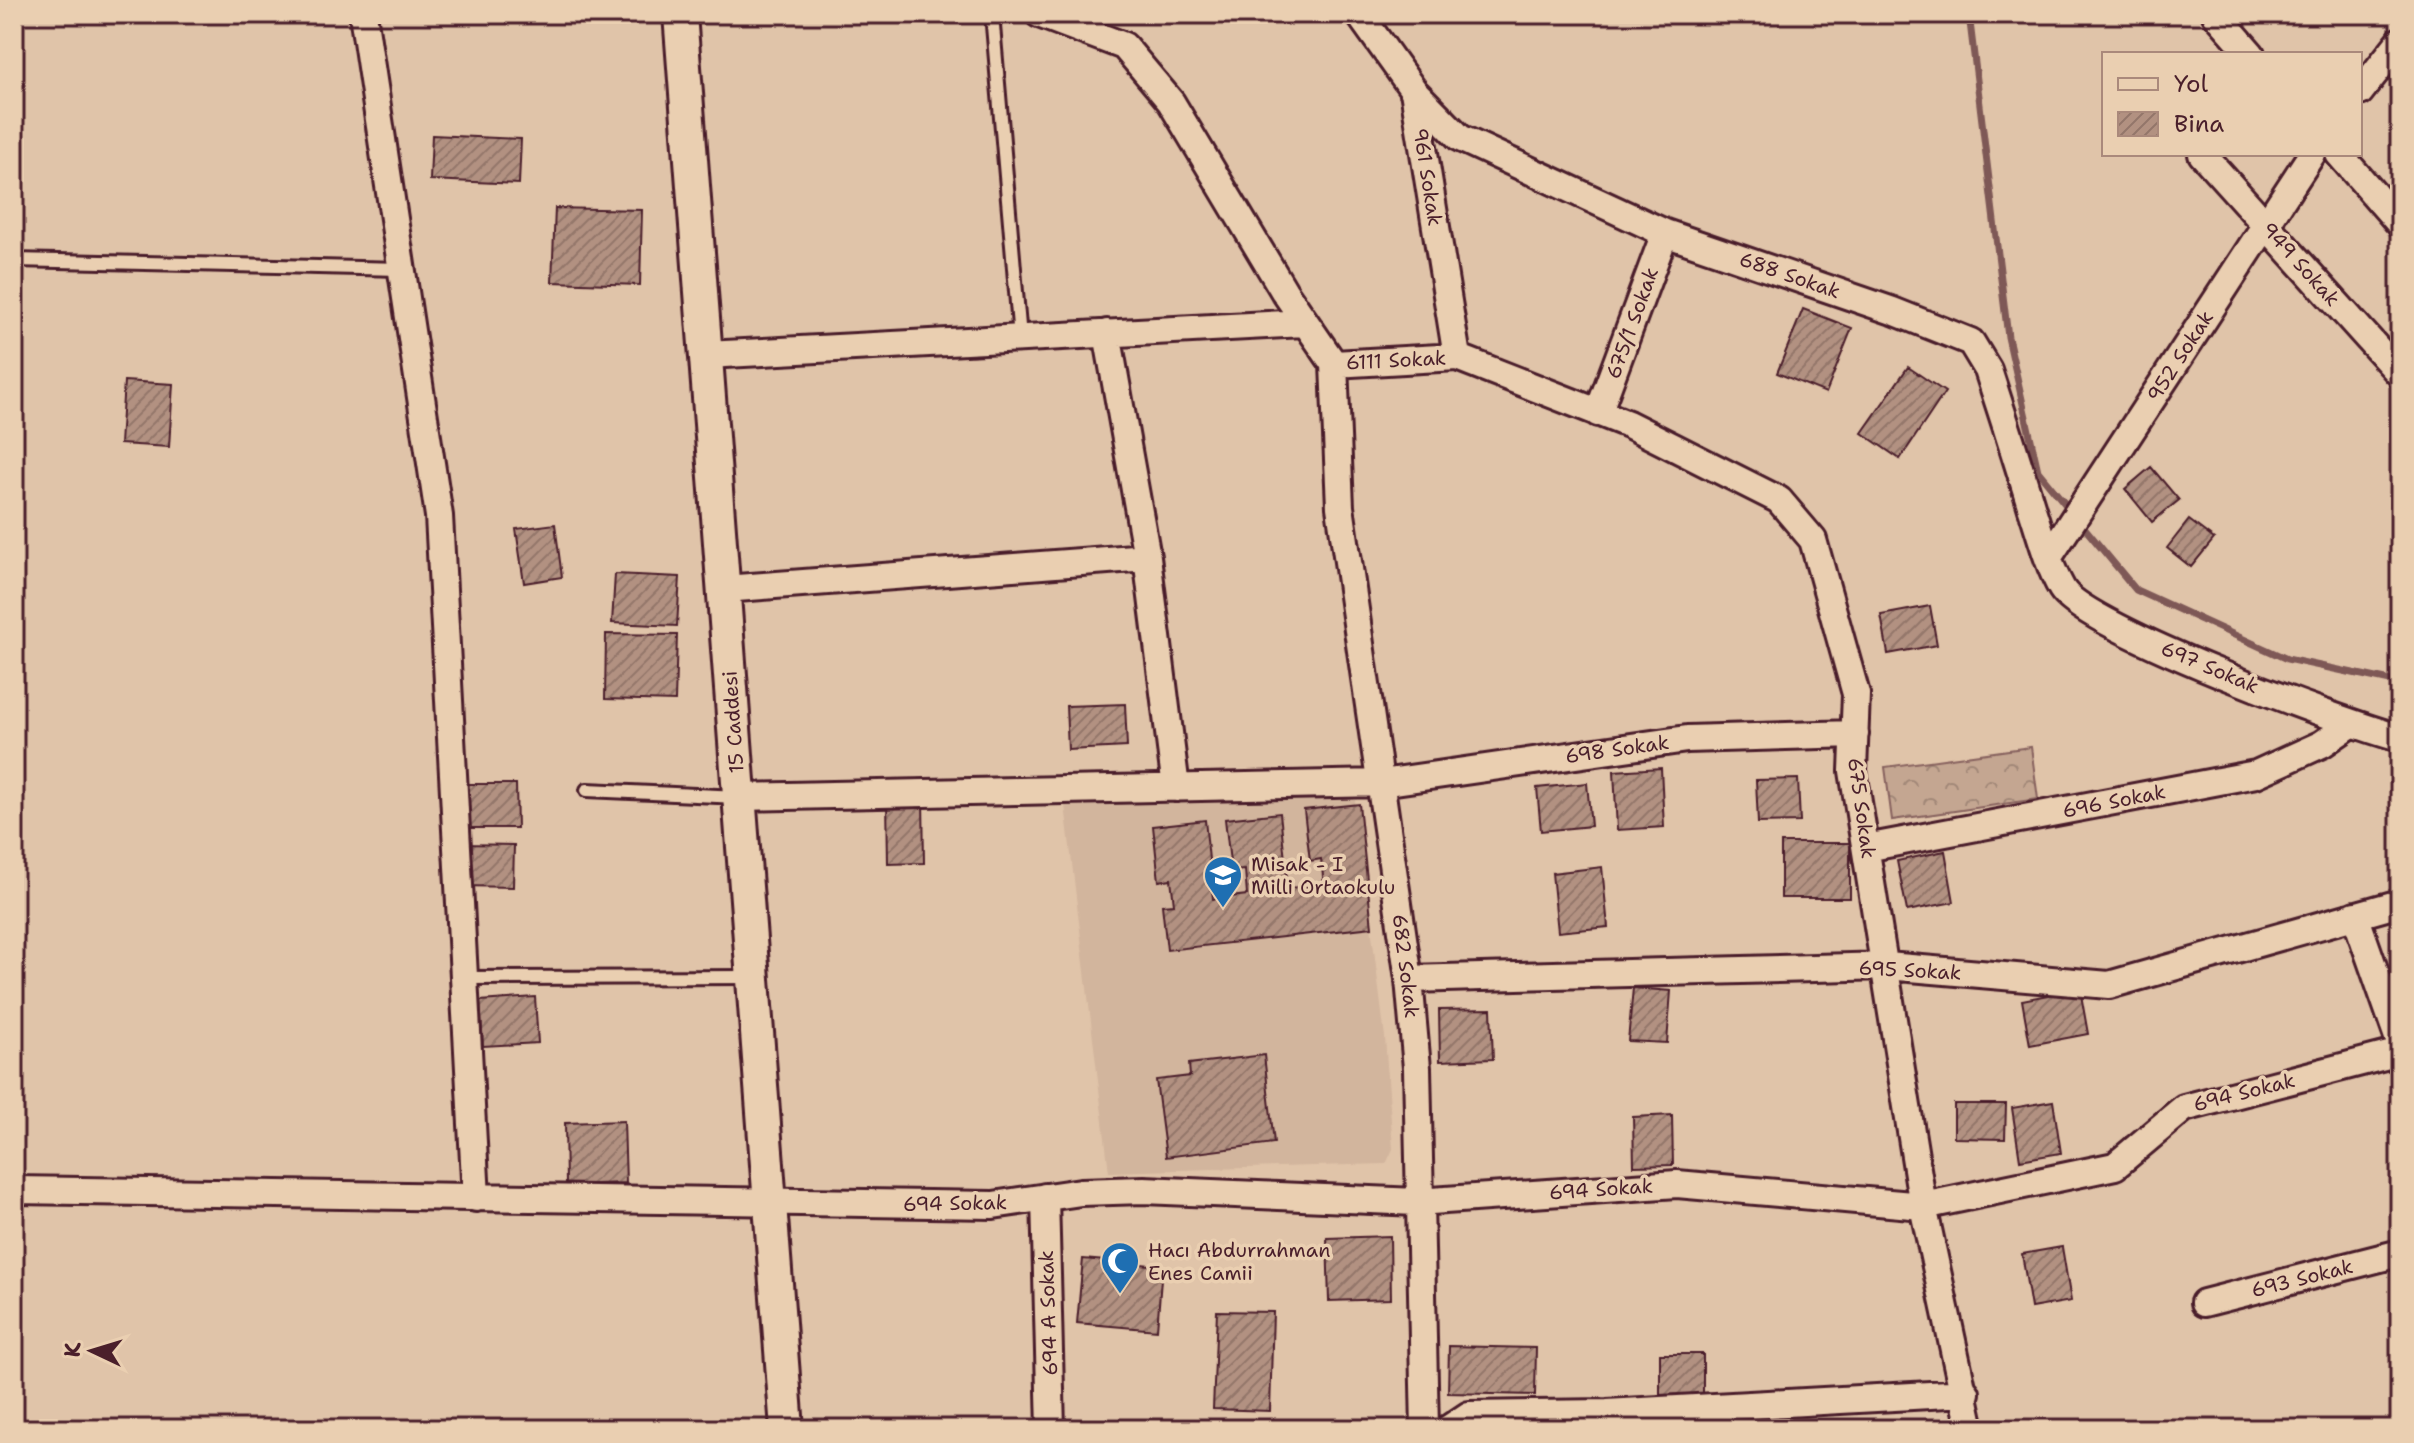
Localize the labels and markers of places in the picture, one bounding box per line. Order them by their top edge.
place label: Misak - I Milli Ortaokulu [1251,851,1395,900]
school or university icon: Misak - I Milli Ortaokulu [1202,854,1244,909]
place label: Hacı Abdurrahman Enes Camii [1148,1237,1330,1286]
mosque icon: Hacı Abdurrahman Enes Camii [1099,1240,1141,1295]

